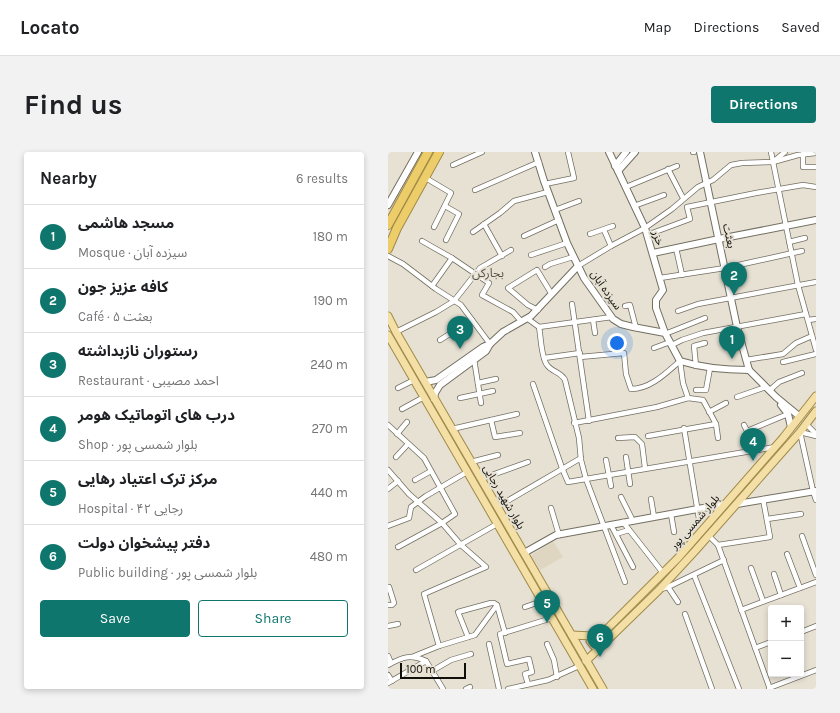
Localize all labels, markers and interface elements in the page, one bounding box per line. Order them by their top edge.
text: Locato [20,17,80,39]
text: Map [644,19,672,36]
text: Directions [694,19,759,36]
text: Saved [781,19,820,36]
button: Directions [711,86,816,123]
text: Find us [24,88,123,121]
text: Nearby [40,168,97,188]
text: 6 results [296,171,348,186]
text: مسجد هاشمی [78,214,174,232]
street label: بعثت [720,223,738,250]
street label: خزر [649,228,667,248]
text: 1 [51,229,55,244]
text: 180 m [313,229,348,244]
text: Mosque · سیزده آبان [78,245,187,260]
pin: 2 [721,262,747,295]
district label: بجارکن [472,266,504,280]
street label: سیزده آبان [588,268,625,313]
text: کافه عزیز جون [78,278,168,296]
text: 2 [49,293,57,308]
text: 190 m [313,293,348,308]
text: Café · بعثت ۵ [78,309,153,324]
pin: 3 [447,316,473,349]
pin: 1 [719,326,745,359]
your location [607,333,627,353]
text: رستوران نازبداشته [78,342,198,360]
text: 3 [49,357,57,372]
text: 240 m [310,357,348,372]
text: Restaurant · احمد مصیبی [78,373,219,388]
text: درب های اتوماتیک هومر [78,406,235,424]
text: 4 [49,421,57,436]
text: 270 m [311,421,348,436]
pin: 4 [740,428,766,461]
text: Shop · بلوار شمسی پور [78,437,198,452]
street label: بلوار شهید رجایی [480,463,528,532]
text: مرکز ترک اعتیاد رهایی [78,470,218,488]
text: 5 [49,485,57,500]
text: 440 m [311,485,348,500]
street label: بلوار شمسی پور [667,492,723,553]
text: Hospital · رجایی ۴۲ [78,501,183,516]
text: دفتر پیشخوان دولت [78,534,210,552]
text: 6 [49,549,57,564]
text: 480 m [310,549,348,564]
text: Public building · بلوار شمسی پور [78,565,257,580]
pin: 5 [534,590,560,623]
button: Save [40,600,190,637]
button: Share [198,600,348,637]
map controls [768,605,804,677]
button: + [768,605,804,641]
pin: 6 [587,624,613,657]
button: − [768,641,804,677]
scale bar [400,661,466,680]
text: 100 m [406,663,436,676]

